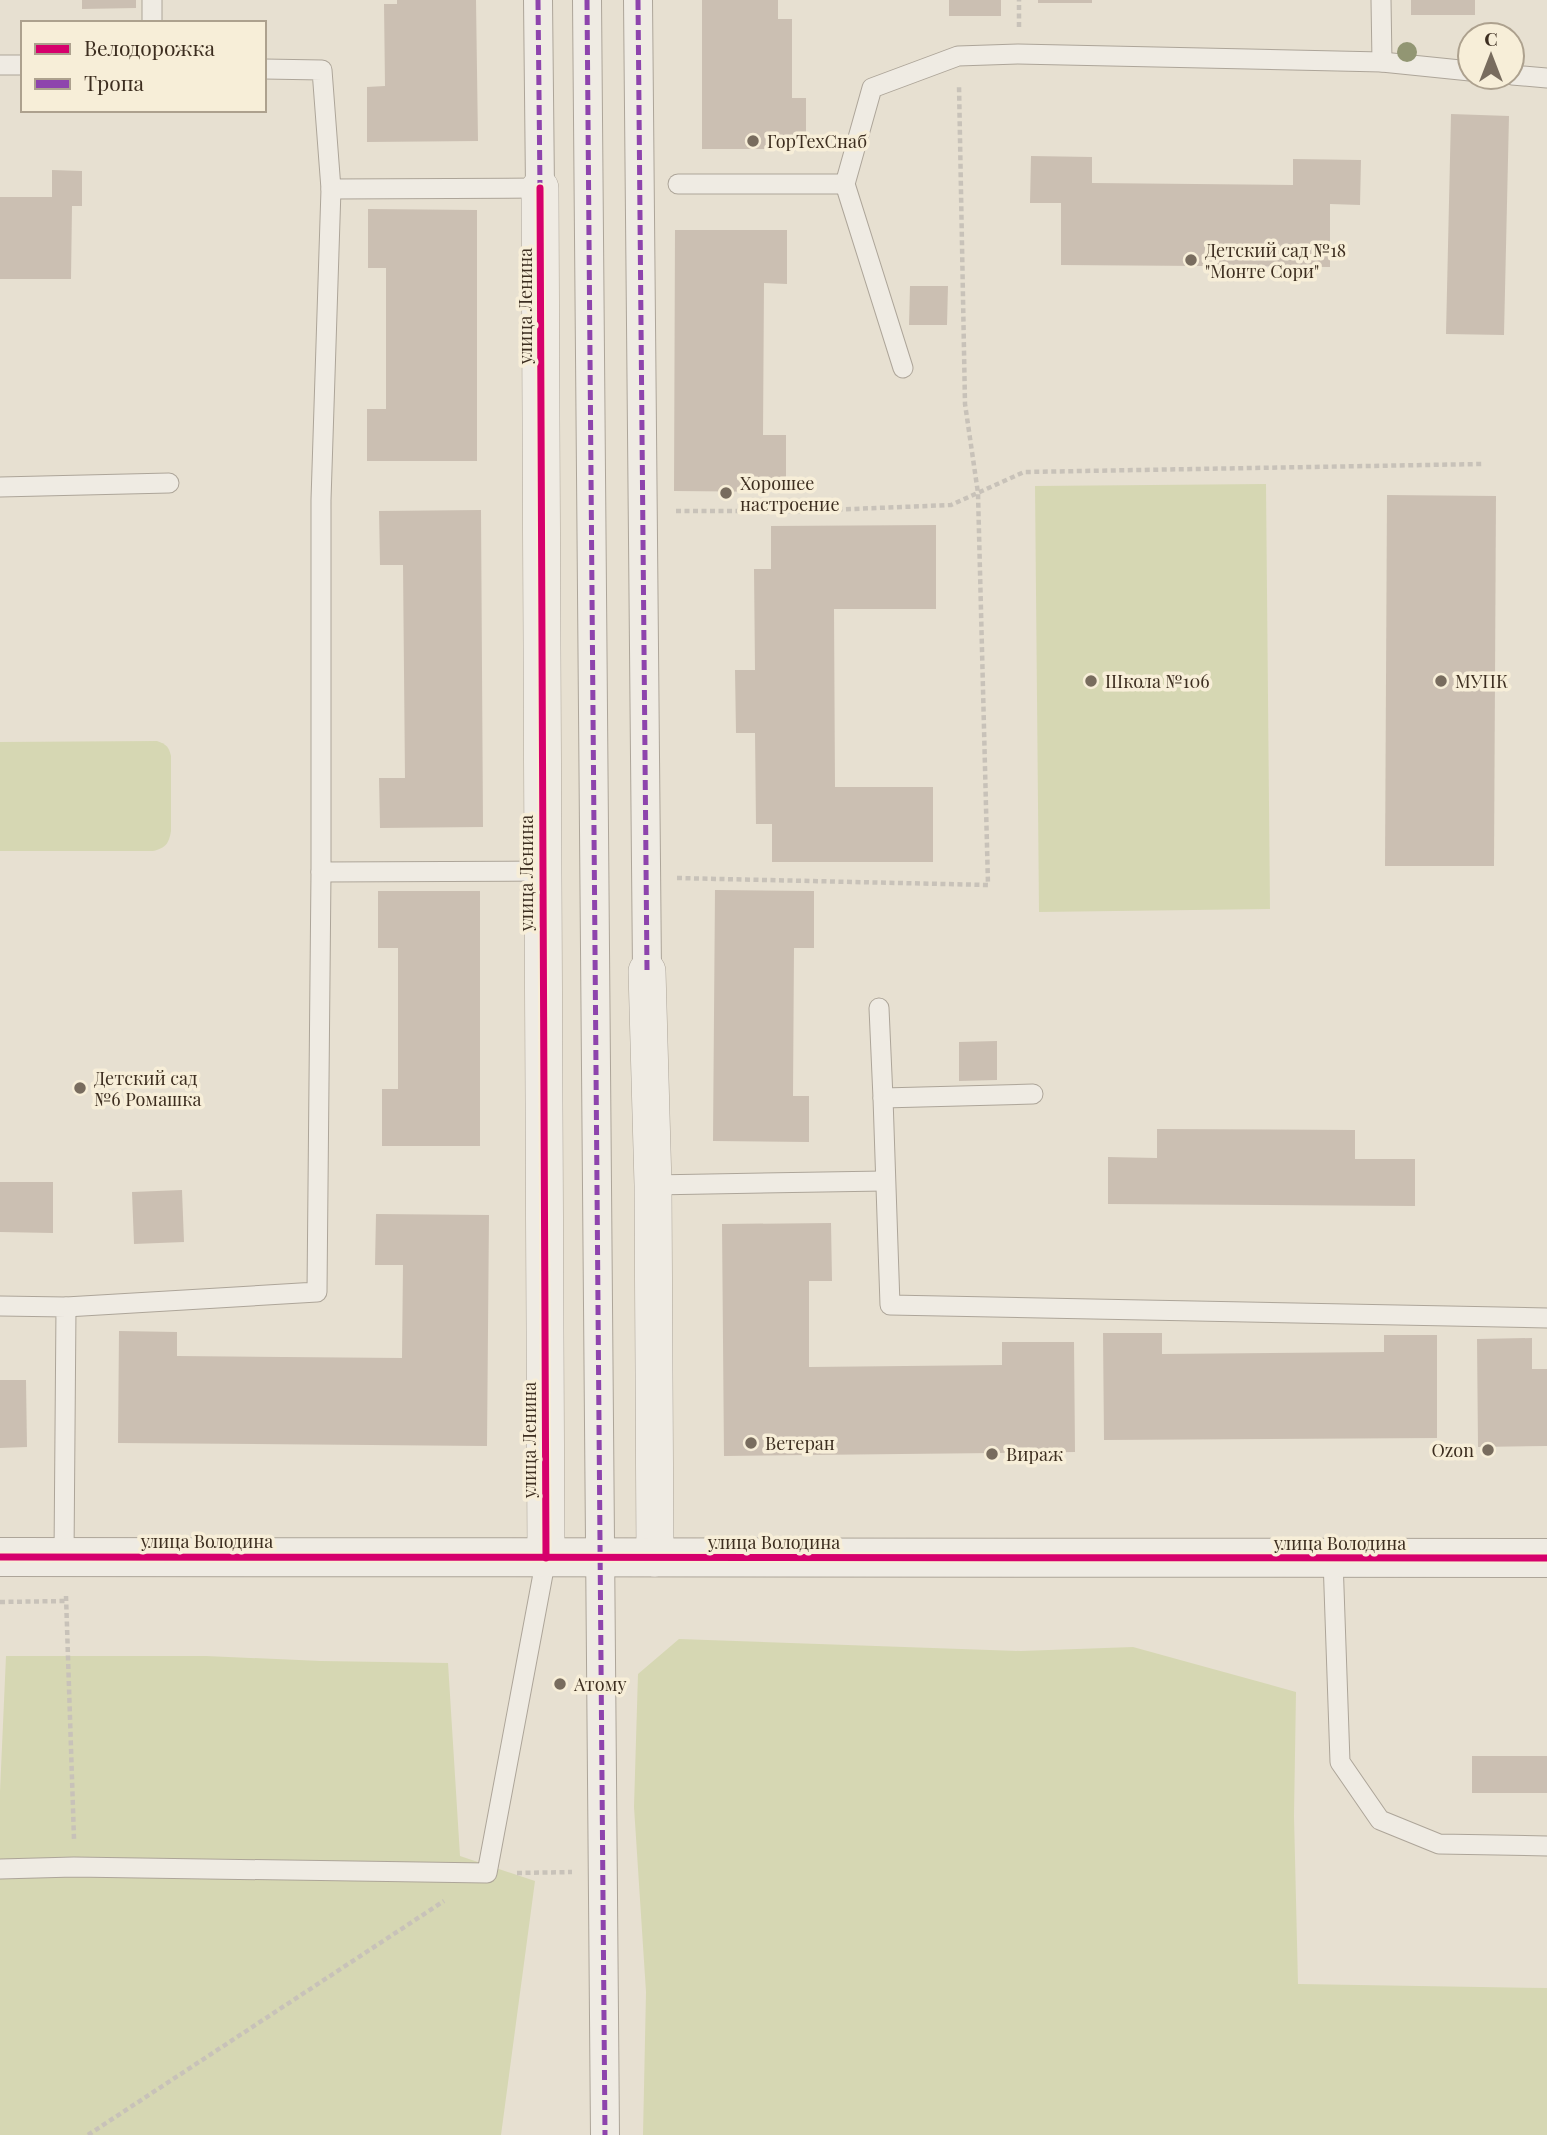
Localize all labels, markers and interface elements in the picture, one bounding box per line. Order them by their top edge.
legend [21,21,266,112]
north arrow [1456,21,1526,91]
text: С [1484,25,1498,51]
text: Велодорожка [84,33,215,61]
text: Тропа [84,68,145,96]
place label: ГорТехСнаб [767,129,867,153]
marker: ГорТехСнаб [745,133,761,149]
place label: Детский сад №18 "Монте Сори" [1205,238,1346,283]
street label: улица Ленина [513,248,537,365]
marker: Детский сад №18 "Монте Сори" [1183,252,1199,268]
place label: Хорошее настроение [740,471,840,516]
marker: Хорошее настроение [718,485,734,501]
place label: Школа №106 [1105,669,1210,693]
place label: МУПК [1455,669,1508,693]
marker: Школа №106 [1083,673,1099,689]
marker: МУПК [1433,673,1449,689]
street label: улица Ленина [514,815,538,932]
place label: Детский сад №6 Ромашка [94,1066,202,1111]
marker: Детский сад №6 Ромашка [72,1080,88,1096]
street label: улица Ленина [517,1382,541,1499]
place label: Ветеран [765,1431,835,1455]
marker: Ветеран [743,1435,759,1451]
place label: Ozon [1431,1438,1474,1462]
place label: Вираж [1006,1442,1063,1466]
marker: Ozon [1480,1442,1496,1458]
marker: Вираж [984,1446,1000,1462]
street label: улица Володина [140,1529,273,1553]
street label: улица Володина [707,1530,840,1554]
street label: улица Володина [1273,1531,1406,1555]
place label: Атому [573,1672,627,1696]
marker: Атому [552,1676,568,1692]

